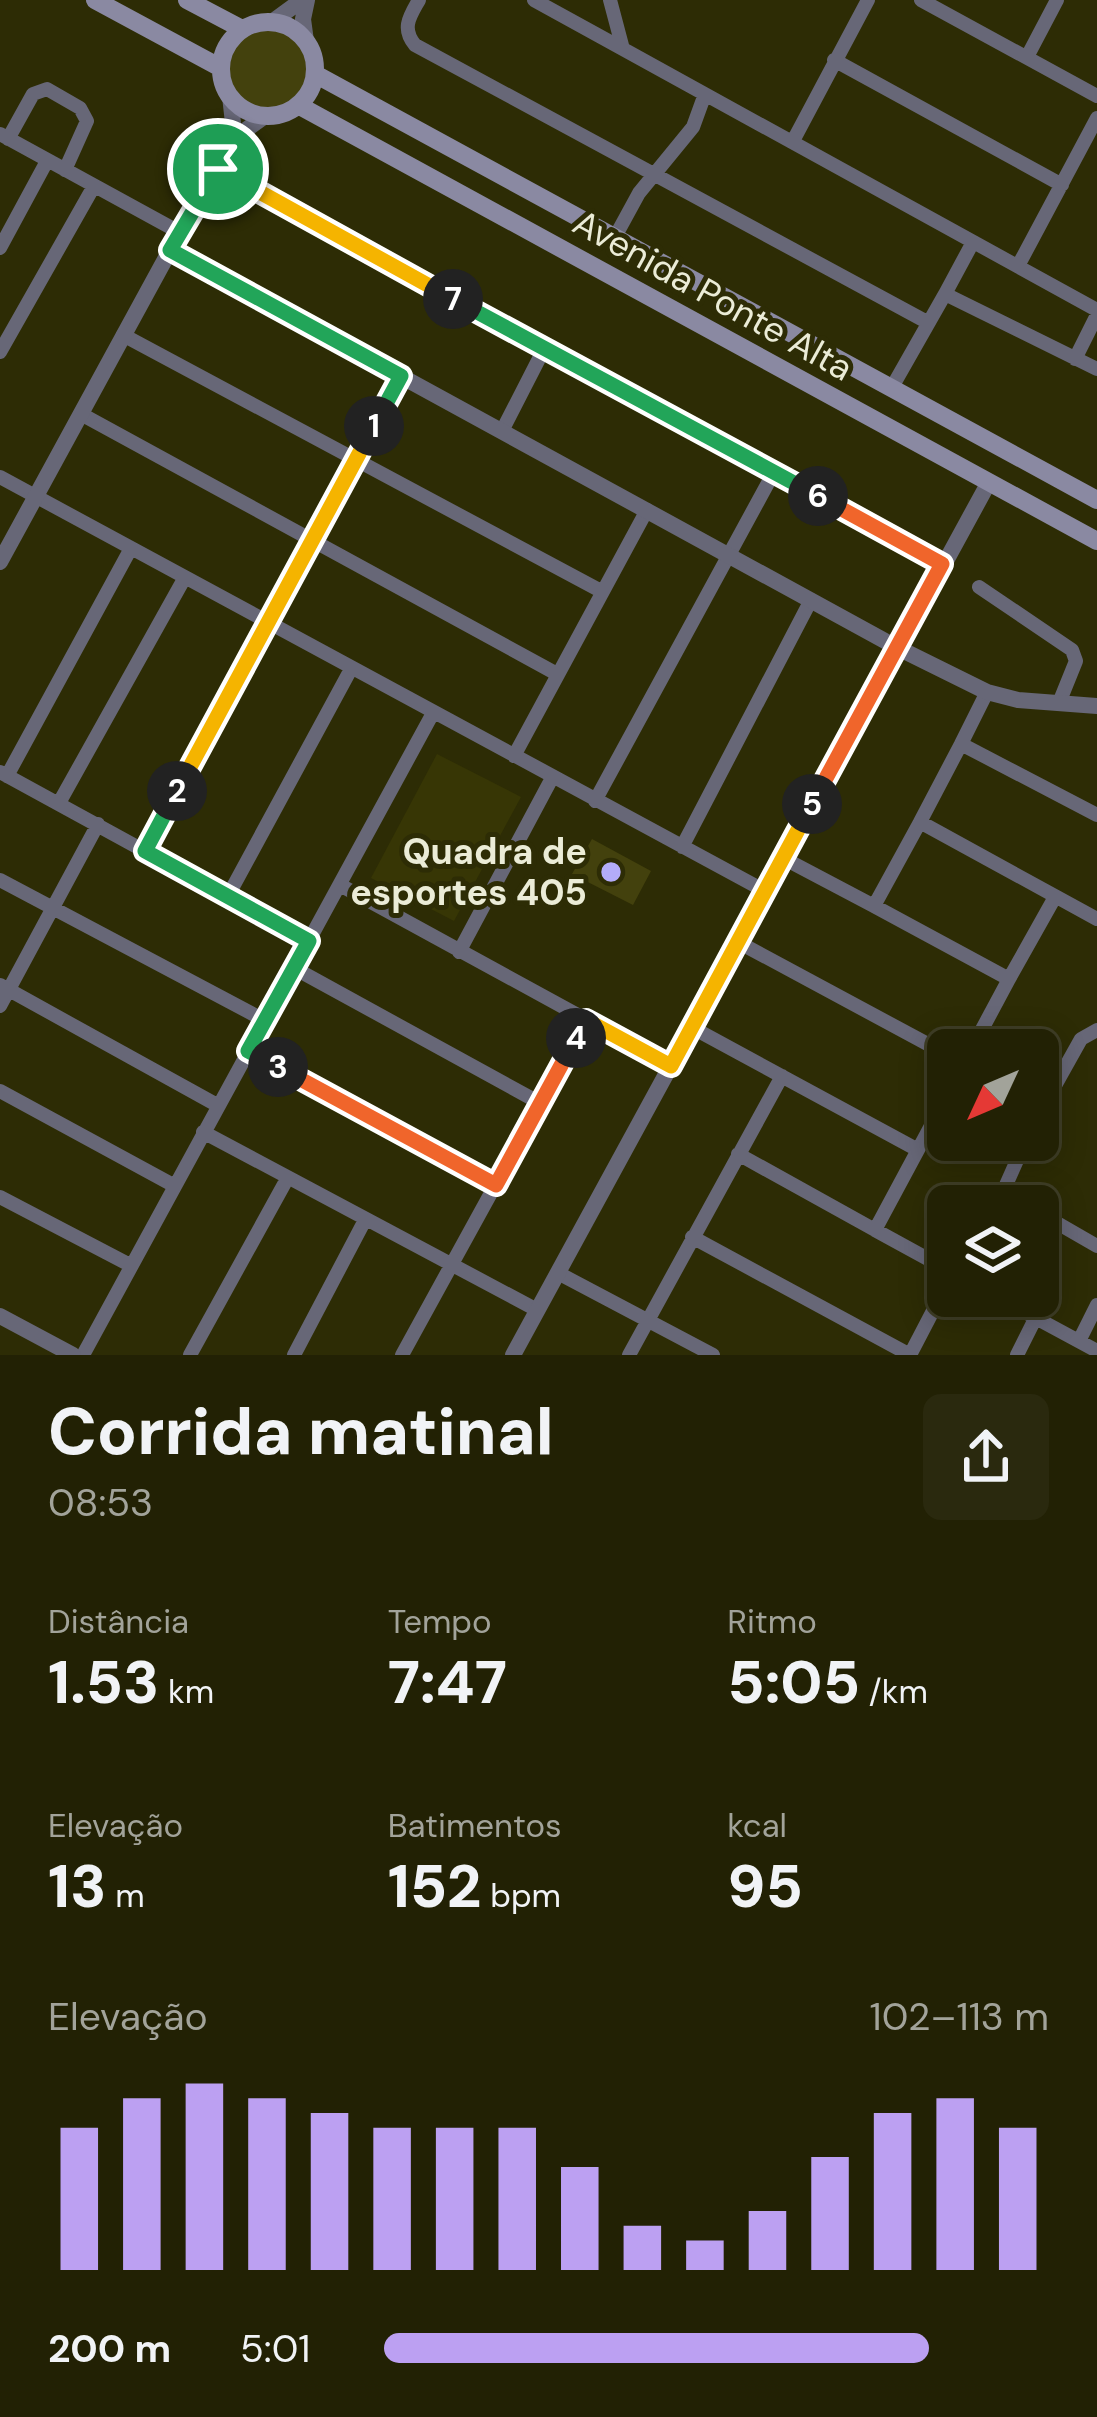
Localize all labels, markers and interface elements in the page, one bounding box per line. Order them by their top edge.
pin [167,118,269,220]
icon: arrive [185,136,251,202]
street label: Avenida Ponte Alta [565,199,861,391]
pin: 7 [423,269,483,329]
text: 7 [444,277,462,320]
pin: 1 [344,396,404,456]
text: 1 [368,404,380,447]
pin: 6 [788,466,848,526]
text: 6 [808,474,828,517]
pin: 2 [147,761,207,821]
text: 2 [167,769,187,812]
pin: 5 [782,774,842,834]
text: 5 [802,782,822,825]
place label: Quadra de esportes 405 [350,828,587,916]
marker: Quadra de esportes 405 [598,859,624,885]
pin: 4 [546,1008,606,1068]
text: 4 [565,1016,587,1059]
north arrow [927,1029,1059,1161]
map controls [927,1029,1059,1317]
pin: 3 [248,1037,308,1097]
text: 3 [268,1045,288,1088]
button: layers [927,1185,1059,1317]
text: Corrida matinal [48,1389,554,1474]
button: share [923,1394,1049,1520]
text: 08:53 [48,1477,153,1528]
text: Distância [48,1600,189,1643]
text: Tempo [388,1600,492,1643]
text: Ritmo [727,1600,817,1643]
text: 1.53 [48,1643,159,1722]
text: 7:47 [388,1643,507,1722]
text: 5:05 [727,1643,860,1722]
text: km [159,1670,214,1713]
text: /km [860,1670,928,1713]
text: Elevação [48,1804,183,1847]
text: Batimentos [388,1804,562,1847]
text: kcal [727,1804,787,1847]
text: 13 [48,1847,106,1926]
text: 152 [388,1847,482,1926]
text: 95 [727,1847,803,1926]
text: m [106,1874,145,1917]
text: bpm [482,1874,561,1917]
text: Elevação [48,1991,208,2042]
text: 102–113 m [869,1991,1049,2042]
text: 200 m [48,2323,171,2374]
text: 5:01 [240,2323,311,2374]

